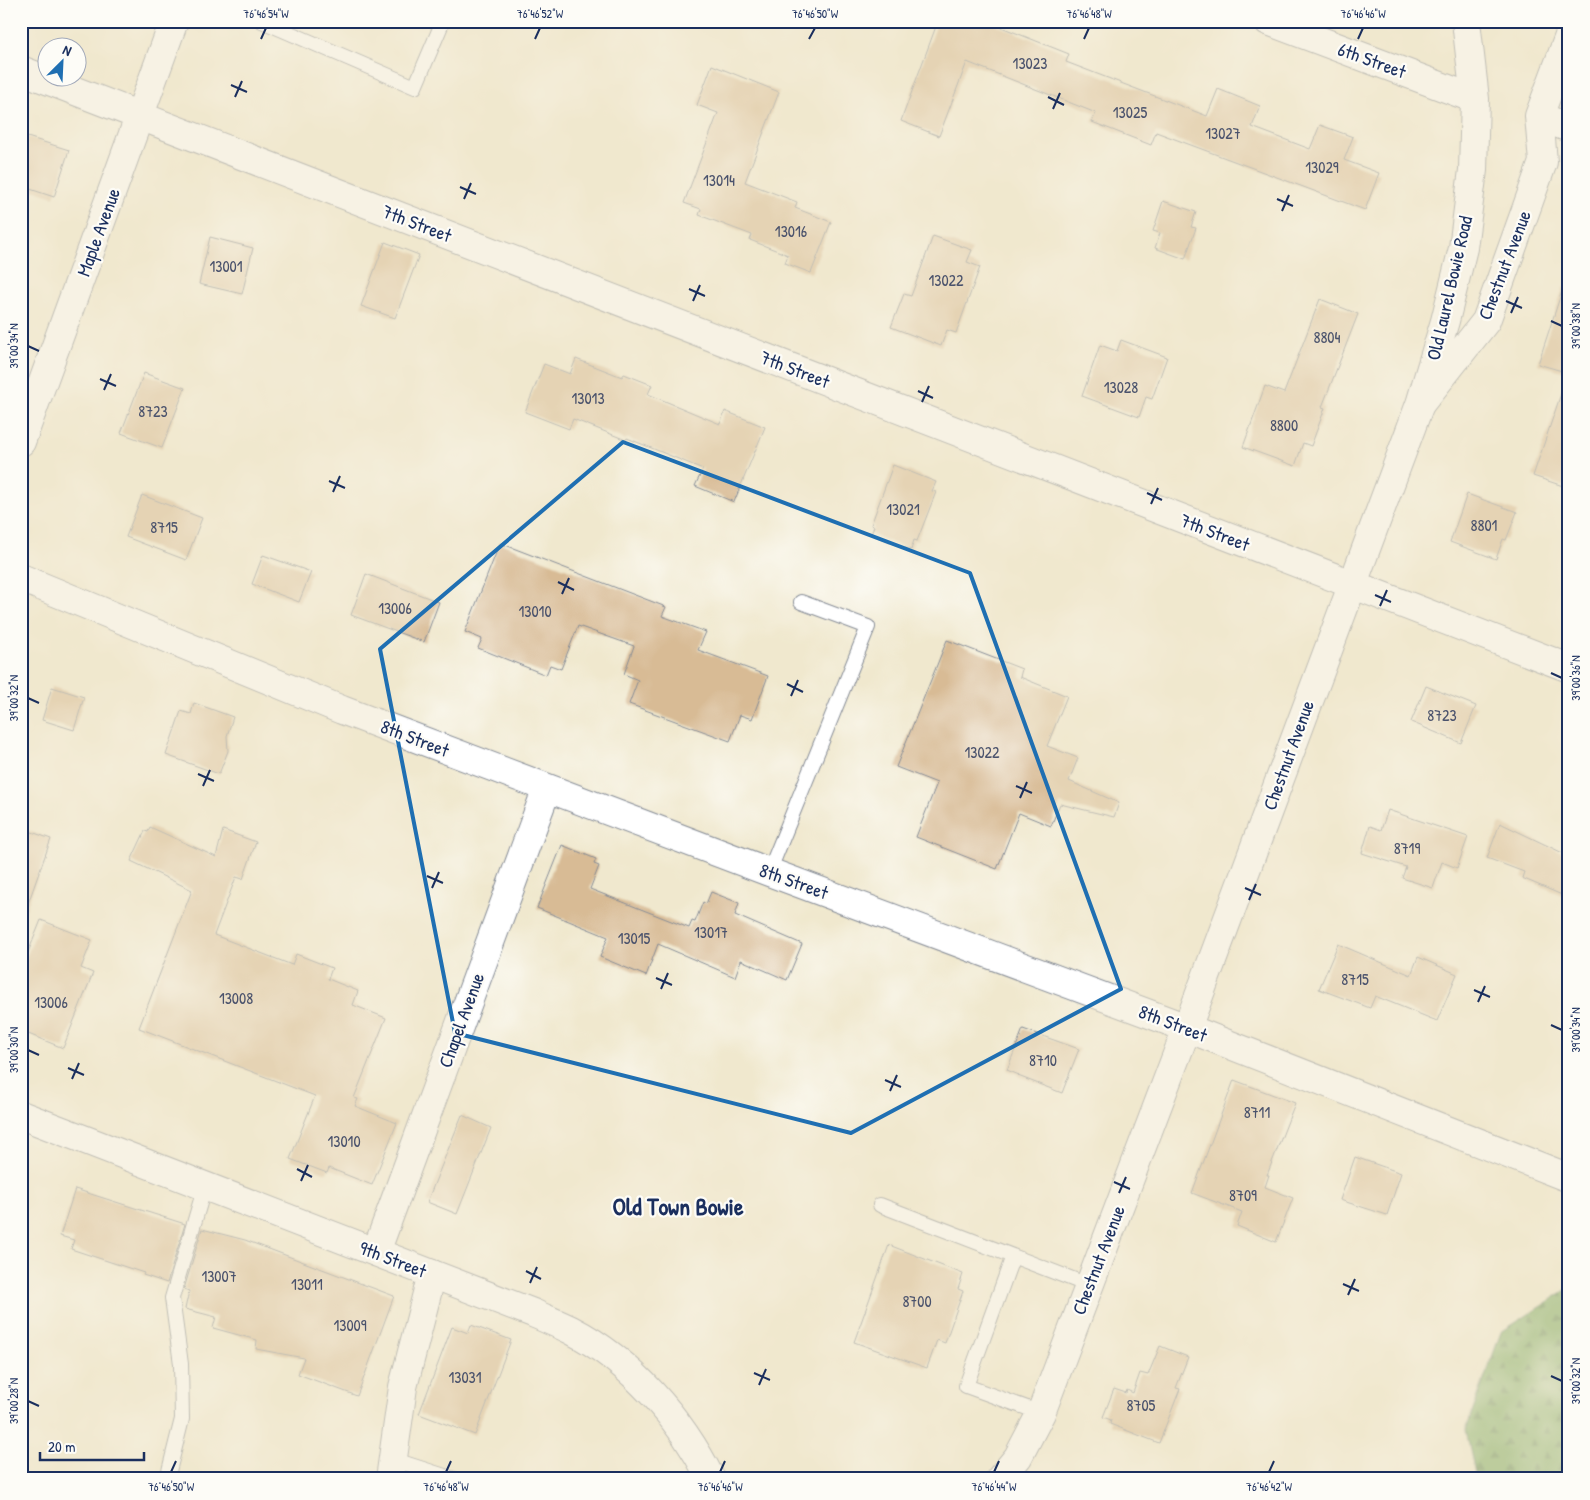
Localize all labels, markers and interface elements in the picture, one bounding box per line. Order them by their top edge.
text: 76°46'54"W [243,5,289,22]
text: 76°46'52"W [517,5,564,22]
text: 76°46'50"W [792,5,839,22]
text: 76°46'48"W [1066,5,1112,22]
text: 76°46'46"W [1340,5,1386,22]
street label: 6th Street [1334,36,1410,84]
north arrow [38,38,88,88]
text: N [60,39,75,60]
house number: 13023 [1013,52,1047,74]
house number: 13025 [1113,101,1147,123]
house number: 13027 [1205,122,1241,144]
house number: 13029 [1305,156,1339,178]
house number: 13014 [703,169,735,191]
street label: Maple Avenue [70,184,126,280]
street label: 7th Street [378,198,456,248]
street label: Chestnut Avenue [1471,206,1537,323]
street label: Old Laurel Bowie Road [1420,213,1478,363]
house number: 13016 [775,220,807,242]
house number: 13001 [209,255,243,277]
house number: 13022 [928,269,964,291]
text: 39°00'38"N [1567,303,1584,349]
text: 39°00'34"N [5,323,22,369]
house number: 8804 [1313,326,1341,348]
street label: 7th Street [756,344,834,394]
house number: 13028 [1104,376,1138,398]
house number: 13013 [571,387,605,409]
house number: 8723 [138,400,168,422]
house number: 8800 [1270,414,1298,436]
house number: 13021 [886,498,920,520]
street label: 7th Street [1176,507,1254,557]
house number: 8801 [1471,514,1498,536]
house number: 8715 [150,516,178,538]
house number: 13006 [378,597,412,619]
house number: 13010 [518,600,552,622]
text: 39°00'36"N [1567,655,1584,701]
text: 39°00'32"N [5,675,22,721]
street label: Chestnut Avenue [1256,696,1320,814]
house number: 8723 [1427,704,1457,726]
street label: 8th Street [377,713,453,763]
house number: 13022 [964,741,1000,763]
house number: 8719 [1394,837,1420,859]
street label: 8th Street [756,857,832,906]
house number: 13017 [694,921,728,943]
house number: 13015 [618,927,651,949]
house number: 8715 [1341,968,1369,990]
street label: Chapel Avenue [432,969,490,1071]
house number: 13008 [219,987,253,1009]
house number: 13006 [34,991,68,1013]
street label: 8th Street [1135,998,1211,1048]
text: 39°00'34"N [1567,1007,1584,1053]
text: 39°00'30"N [5,1027,22,1073]
house number: 8710 [1029,1049,1057,1071]
house number: 8711 [1244,1101,1270,1123]
house number: 13010 [327,1130,361,1152]
house number: 8709 [1229,1184,1257,1206]
district label: Old Town Bowie [613,1190,744,1222]
street label: Chestnut Avenue [1065,1201,1131,1318]
street label: 9th Street [356,1234,431,1284]
house number: 13007 [201,1265,237,1287]
house number: 13011 [291,1273,323,1295]
house number: 8700 [902,1290,932,1312]
house number: 13009 [333,1314,367,1336]
text: 39°00'32"N [1567,1358,1584,1404]
house number: 13031 [448,1366,482,1388]
text: 39°00'28"N [5,1378,22,1424]
house number: 8705 [1127,1394,1156,1416]
scale bar [40,1430,144,1462]
text: 20 m [48,1436,75,1457]
text: 76°46'50"W [148,1478,195,1495]
text: 76°46'48"W [423,1478,469,1495]
text: 76°46'46"W [697,1478,743,1495]
text: 76°46'44"W [972,1478,1017,1495]
text: 76°46'42"W [1246,1478,1293,1495]

